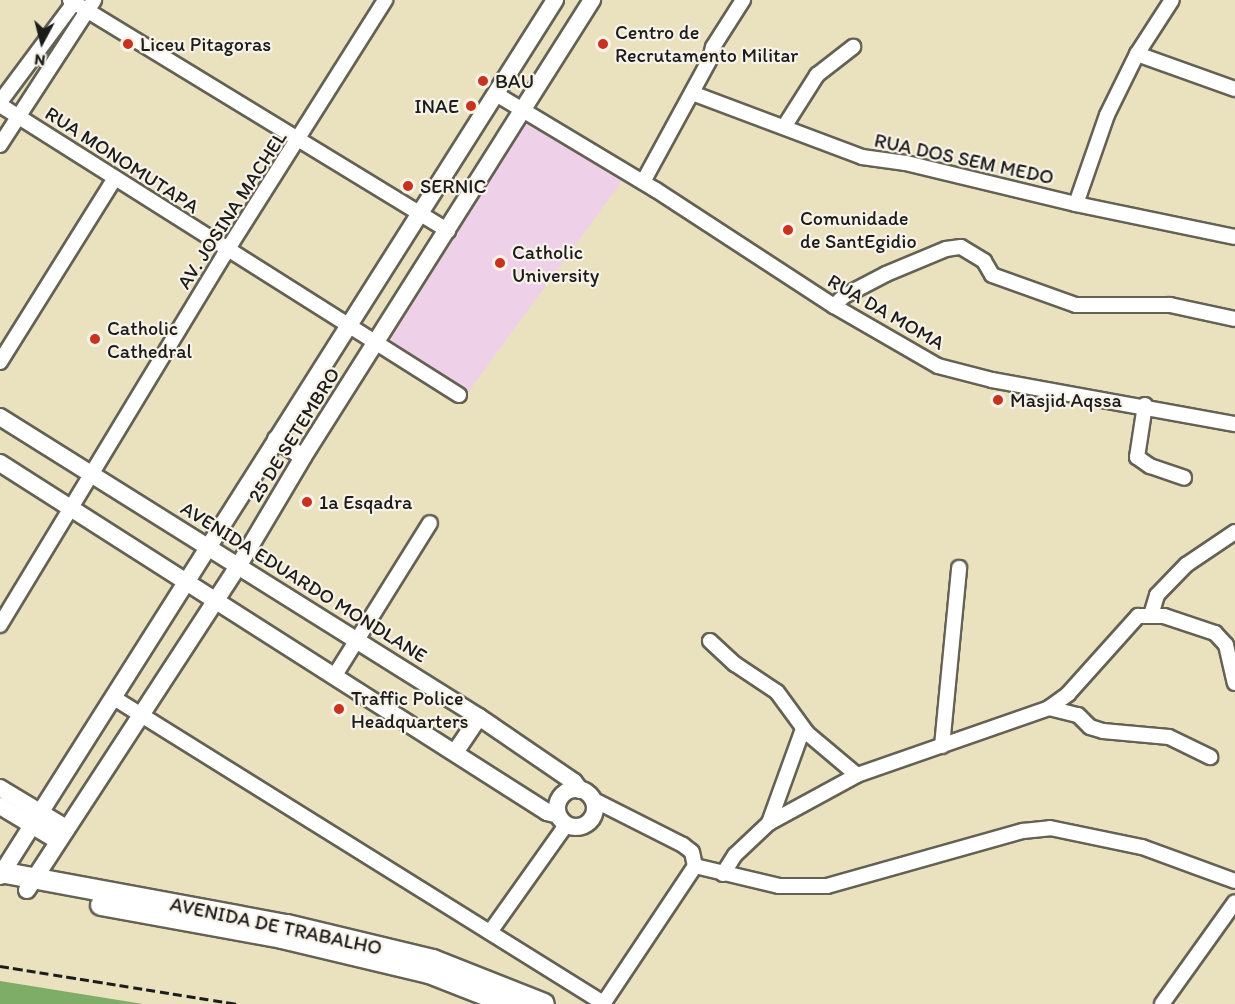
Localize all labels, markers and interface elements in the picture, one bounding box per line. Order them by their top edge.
north arrow [12,12,72,72]
place label: Centro de Recrutamento Militar [615,20,799,67]
place label: Liceu Pitagoras [140,32,271,56]
marker: Liceu Pitagoras [121,37,135,51]
marker: Centro de Recrutamento Militar [596,37,610,51]
text: N [33,50,46,70]
place label: BAU [495,69,534,93]
marker: BAU [476,74,490,88]
place label: INAE [414,94,459,118]
marker: INAE [464,99,478,113]
street label: RUA MONOMUTAPA [41,102,203,218]
street label: AV. JOSINA MACHEL [173,127,291,293]
street label: RUA DOS SEM MEDO [872,128,1056,190]
place label: SERNIC [420,174,486,198]
marker: SERNIC [401,179,415,193]
place label: Comunidade de SantEgidio [800,207,918,254]
marker: Comunidade de SantEgidio [781,223,795,237]
place label: Catholic University [512,240,599,287]
marker: Catholic University [493,256,507,270]
street label: RUA DA MOMA [823,269,949,355]
place label: Catholic Cathedral [107,316,192,363]
marker: Catholic Cathedral [88,332,102,346]
street label: 25 DE SETEMBRO [243,363,345,507]
place label: Masjid Aqssa [1010,388,1122,412]
marker: Masjid Aqssa [991,393,1005,407]
place label: 1a Esqadra [319,490,412,514]
marker: 1a Esqadra [300,495,314,509]
street label: AVENIDA EDUARDO MONDLANE [176,496,432,668]
place label: Traffic Police Headquarters [351,686,469,733]
marker: Traffic Police Headquarters [332,702,346,716]
street label: AVENIDA DE TRABALHO [168,892,384,960]

